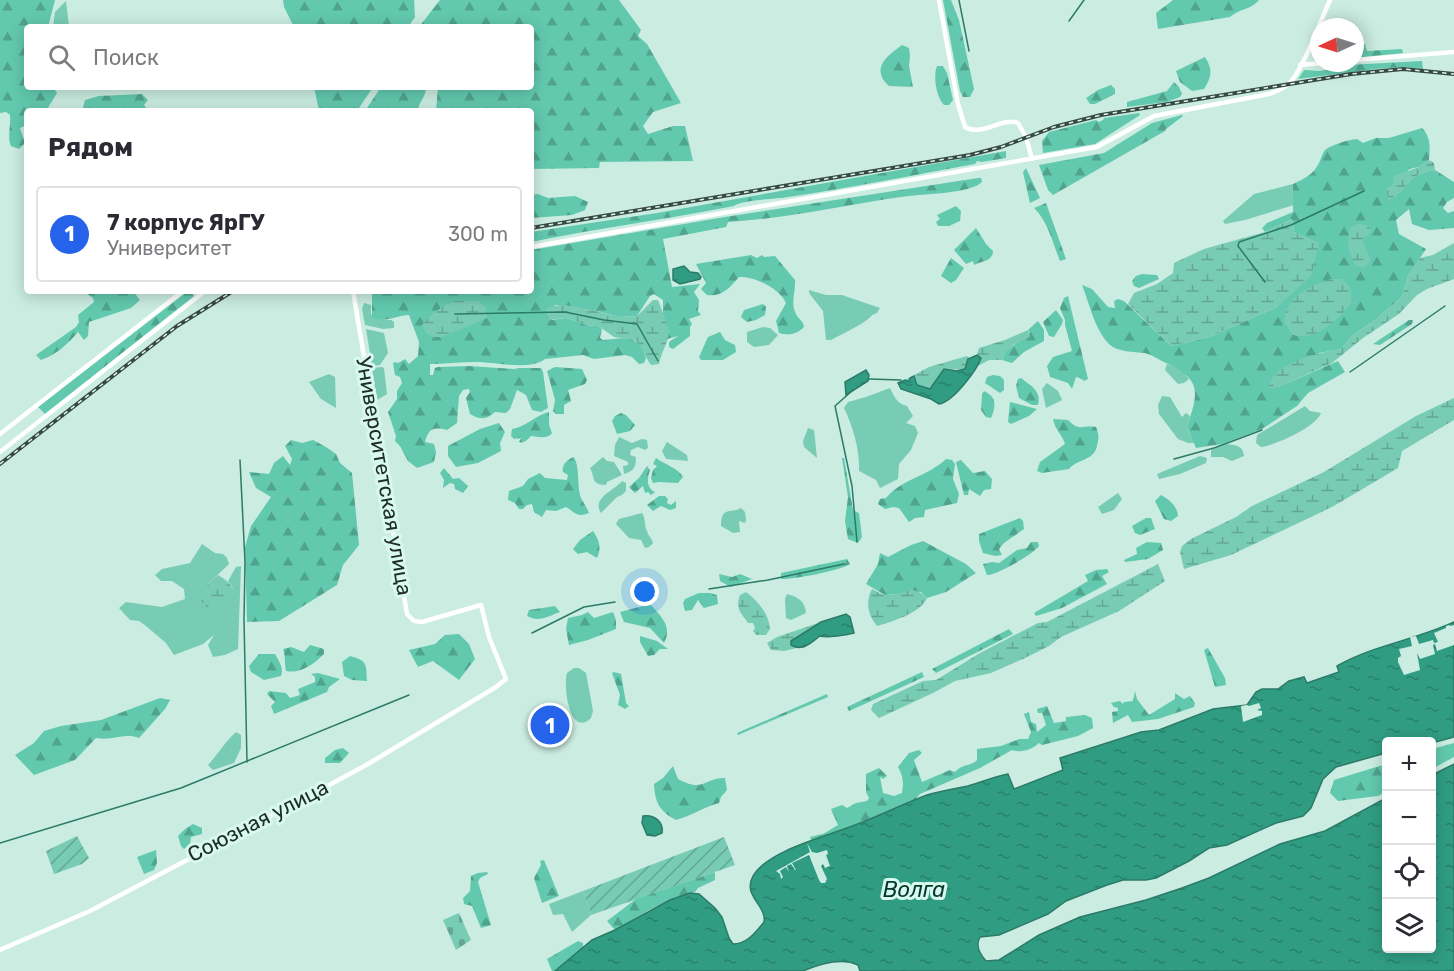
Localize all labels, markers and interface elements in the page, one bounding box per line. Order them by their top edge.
north arrow [1310,18,1364,72]
search box [24,24,534,90]
icon: search [45,41,78,74]
text: Поиск [93,44,159,71]
text: Рядом [48,132,133,163]
text: 7 корпус ЯрГУ [107,209,265,236]
text: 1 [65,222,74,246]
text: 300 m [448,222,508,246]
text: Университет [107,236,232,260]
street label: Университетская улица [351,354,418,597]
your location [630,577,659,606]
pin: 1 [530,702,570,748]
map controls [1382,737,1436,953]
button: + [1382,737,1436,791]
street label: Союзная улица [183,774,332,867]
button: − [1382,791,1436,845]
button: locate [1382,845,1436,899]
water label: Волга [883,876,945,903]
button: layers [1382,899,1436,953]

